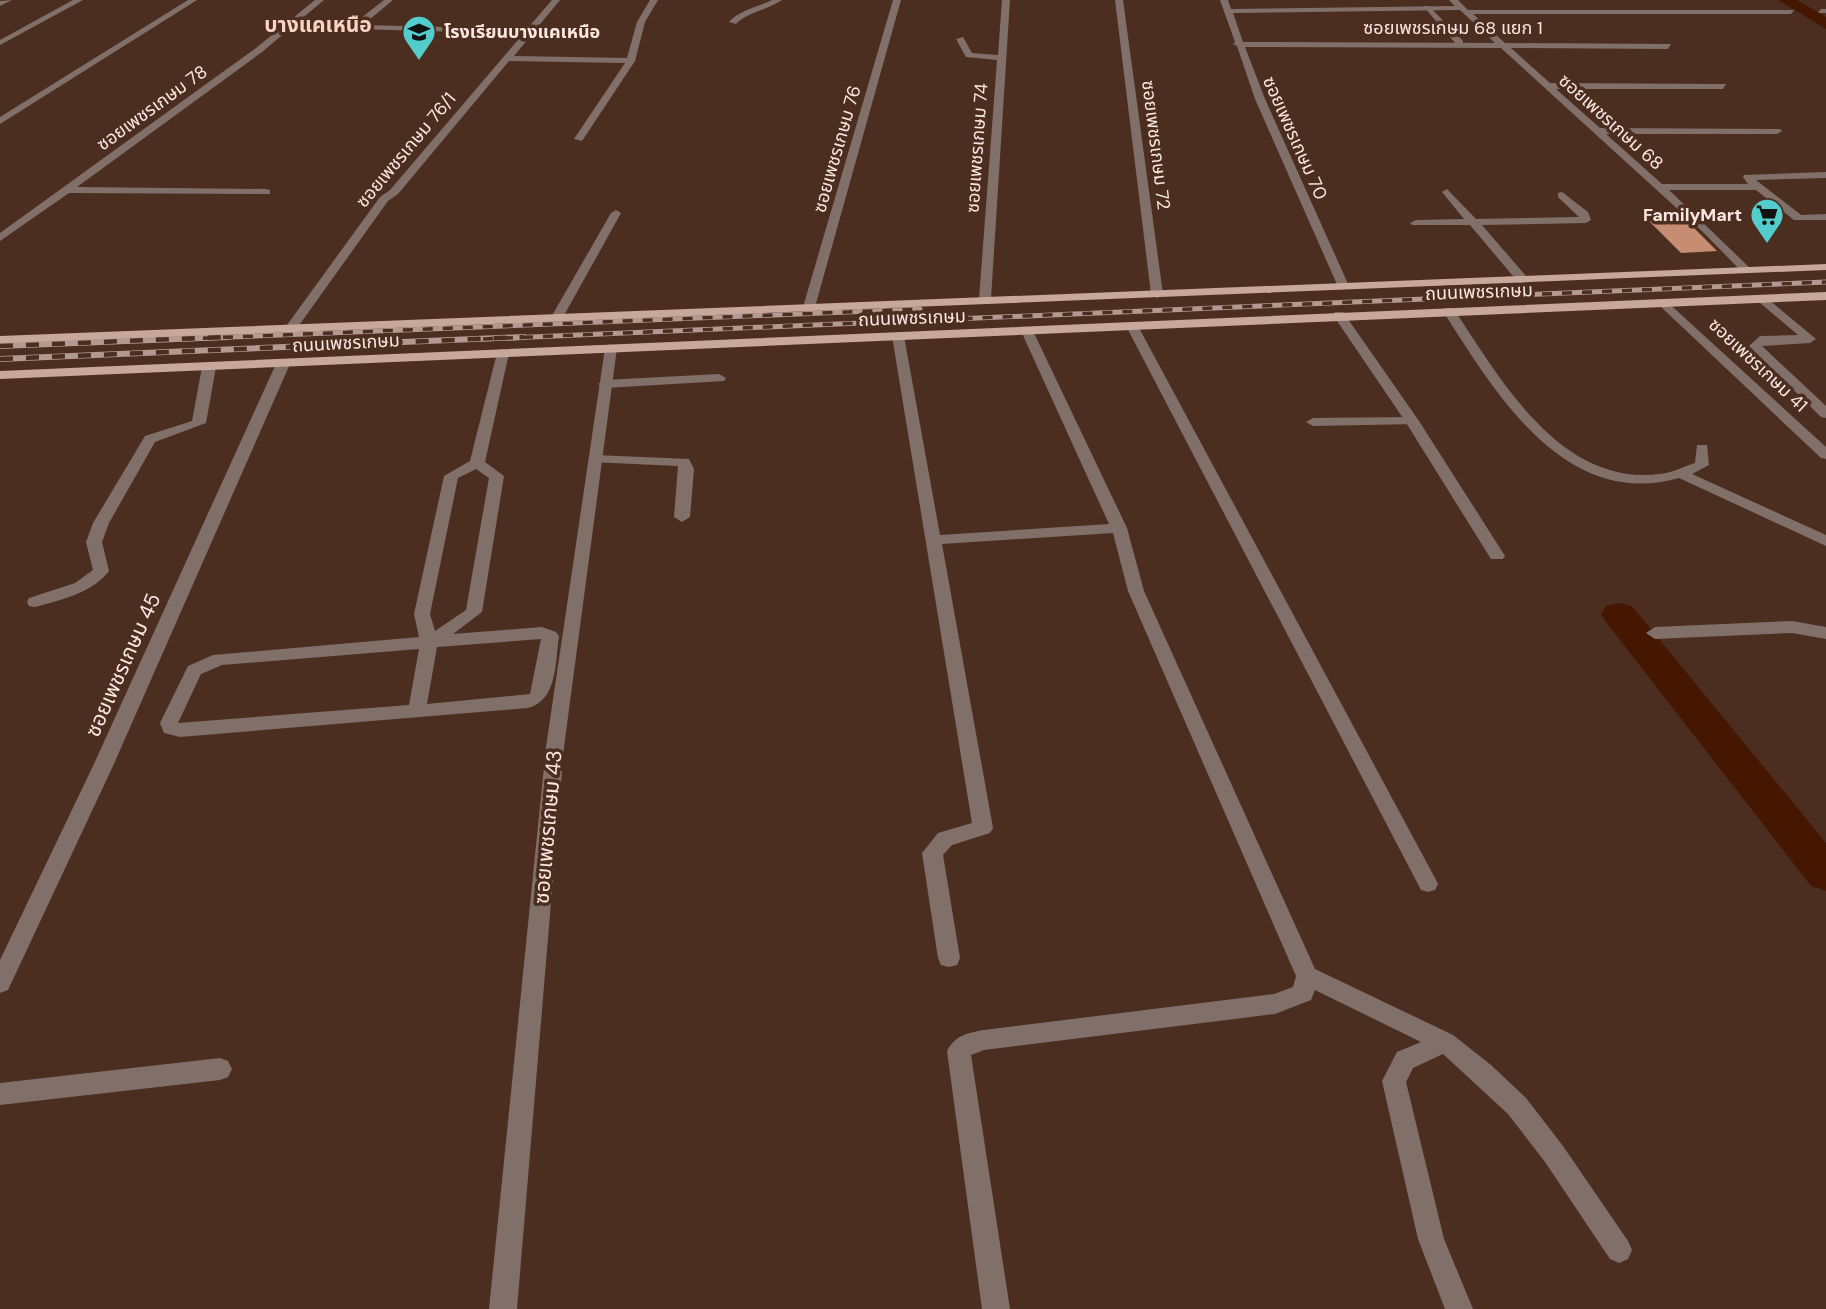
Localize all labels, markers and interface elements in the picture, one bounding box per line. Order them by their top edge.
district label: บางแคเหนือ [264,11,372,39]
school or university icon: โรงเรียนบางแคเหนือ [400,13,438,62]
street label: ซอยเพชรเกษม 68 แยก 1 [1363,16,1543,40]
place label: โรงเรียนบางแคเหนือ [444,20,600,44]
street label: ซอยเพชรเกษม 78 [92,60,212,156]
street label: ซอยเพชรเกษม 68 [1554,69,1668,175]
street label: ซอยเพชรเกษม 70 [1257,73,1333,203]
street label: ซอยเพชรเกษม 72 [1136,79,1176,211]
street label: ซอยเพชรเกษม 74 [960,82,994,214]
street label: ซอยเพชรเกษม 76 [807,83,867,215]
street label: ซอยเพชรเกษม 76/1 [351,87,461,213]
supermarket icon: FamilyMart [1748,196,1786,245]
place label: FamilyMart [1643,203,1742,227]
street label: ถนนเพชรเกษม [1425,278,1533,306]
street label: ถนนเพชรเกษม [858,304,966,332]
street label: ซอยเพชรเกษม 41 [1703,313,1813,417]
street label: ถนนเพชรเกษม [292,328,400,358]
street label: ซอยเพชรเกษม 45 [79,589,167,741]
street label: ซอยเพชรเกษม 43 [527,749,569,905]

